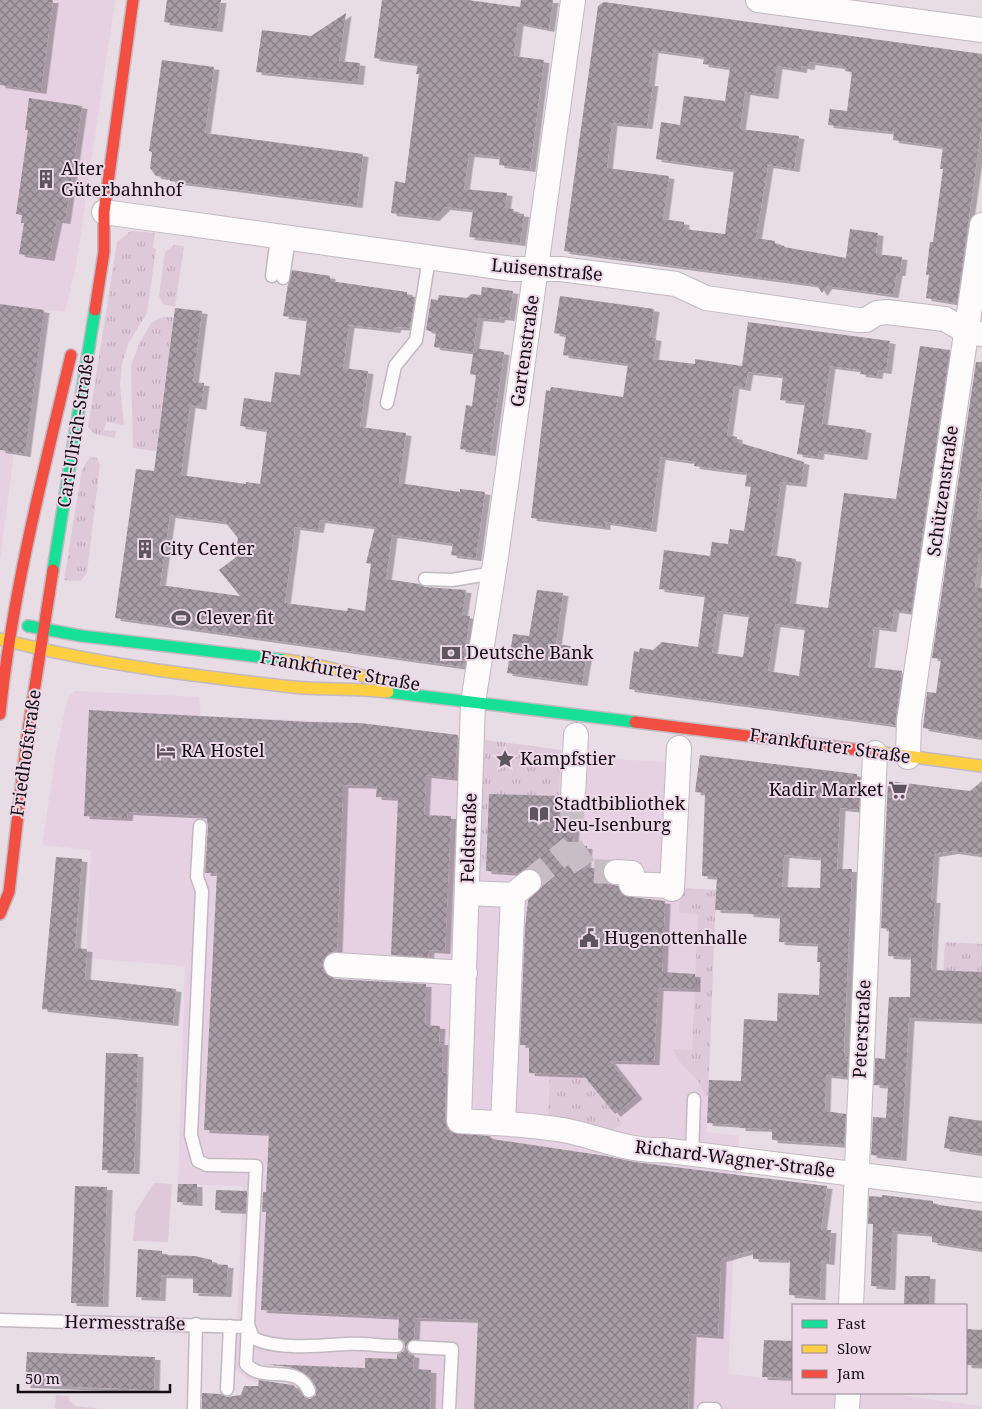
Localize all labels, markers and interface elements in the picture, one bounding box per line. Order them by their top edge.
place label: Alter Güterbahnhof [61,156,184,201]
building icon: Alter Güterbahnhof [35,168,57,190]
street label: Luisenstraße [490,252,604,286]
street label: Gartenstraße [504,293,544,408]
street label: Carl-Ulrich-Straße [51,352,99,509]
street label: Schützenstraße [921,424,963,558]
place label: City Center [160,536,255,560]
building icon: City Center [134,538,156,560]
place label: Clever fit [196,605,274,629]
sports icon: Clever fit [170,607,192,629]
place label: Deutsche Bank [466,640,594,664]
bank icon: Deutsche Bank [440,642,462,664]
street label: Frankfurter Straße [258,644,422,696]
street label: Friedhofstraße [4,688,46,818]
street label: Frankfurter Straße [748,722,912,768]
place label: RA Hostel [181,738,265,762]
hotel icon: RA Hostel [155,740,177,762]
place label: Kampfstier [520,746,616,770]
place icon: Kampfstier [494,748,516,770]
place label: Kadir Market [769,777,883,801]
supermarket icon: Kadir Market [887,779,909,801]
place label: Stadtbibliothek Neu-Isenburg [554,791,686,836]
street label: Feldstraße [454,792,482,883]
library icon: Stadtbibliothek Neu-Isenburg [528,803,550,825]
place label: Hugenottenhalle [604,925,747,949]
public building icon: Hugenottenhalle [578,927,600,949]
street label: Peterstraße [846,979,876,1079]
street label: Richard-Wagner-Straße [634,1134,837,1182]
legend [792,1304,967,1394]
street label: Hermesstraße [64,1309,186,1335]
text: Fast [837,1313,866,1333]
text: Slow [837,1338,871,1358]
scale bar [18,1362,170,1394]
text: Jam [836,1363,865,1383]
text: 50 m [25,1368,60,1388]

